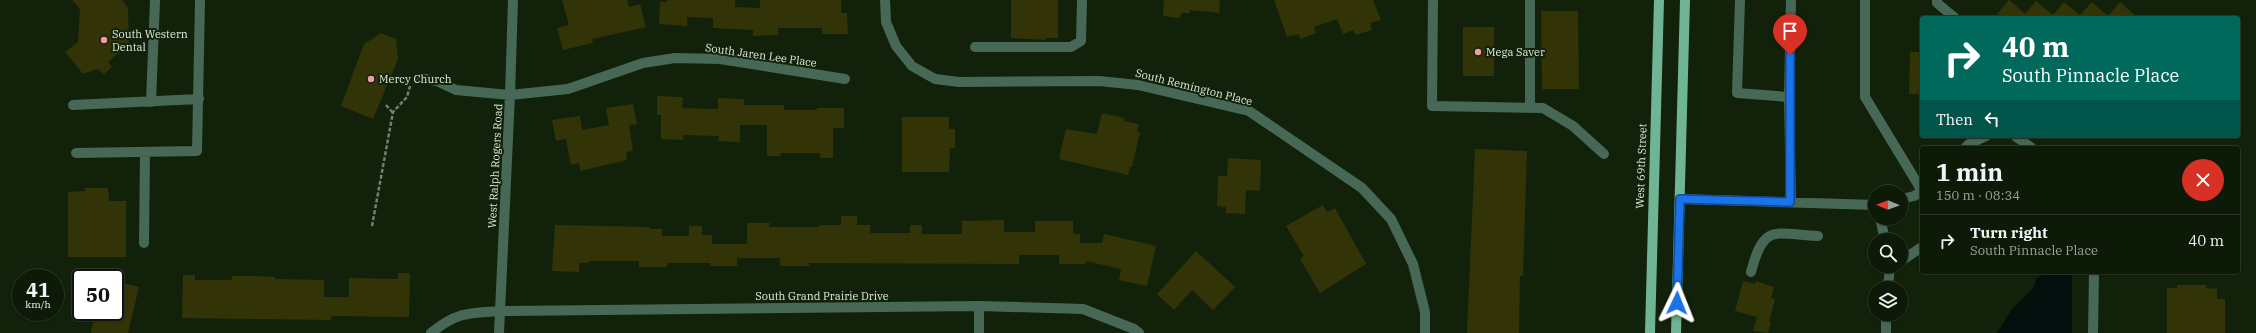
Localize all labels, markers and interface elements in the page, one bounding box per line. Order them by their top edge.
pin [1773,14,1807,55]
icon: arrive [1779,20,1801,42]
place label: South Western Dental [112,27,188,54]
text: 40 m [2002,28,2069,65]
icon: right [1936,32,1988,84]
marker: South Western Dental [99,35,109,45]
street label: South Jaren Lee Place [704,40,818,70]
place label: Mega Saver [1486,45,1545,59]
marker: Mega Saver [1473,47,1483,57]
text: South Pinnacle Place [2002,64,2179,87]
street label: South Remington Place [1134,66,1254,108]
place label: Mercy Church [379,72,452,86]
marker: Mercy Church [366,74,376,84]
street label: West Ralph Rogers Road [485,103,505,229]
icon: left [1981,108,2003,130]
text: Then [1936,110,1973,129]
street label: West 69th Street [1633,123,1649,209]
text: 1 min [1936,156,2003,188]
button: close [2182,159,2224,201]
north arrow [1868,185,1908,225]
map controls [1868,185,1908,321]
text: 150 m · 08:34 [1936,187,2020,204]
text: Turn right [1970,223,2048,242]
icon: right [1936,230,1958,252]
text: 40 m [2188,231,2224,250]
button: search [1868,233,1908,273]
text: South Pinnacle Place [1970,242,2098,259]
speed limit sign: 50 [72,269,124,321]
text: 41 [26,276,50,303]
button: layers [1868,281,1908,321]
position arrow [1656,282,1698,324]
street label: South Grand Prairie Drive [755,289,889,303]
text: km/h [25,298,51,311]

